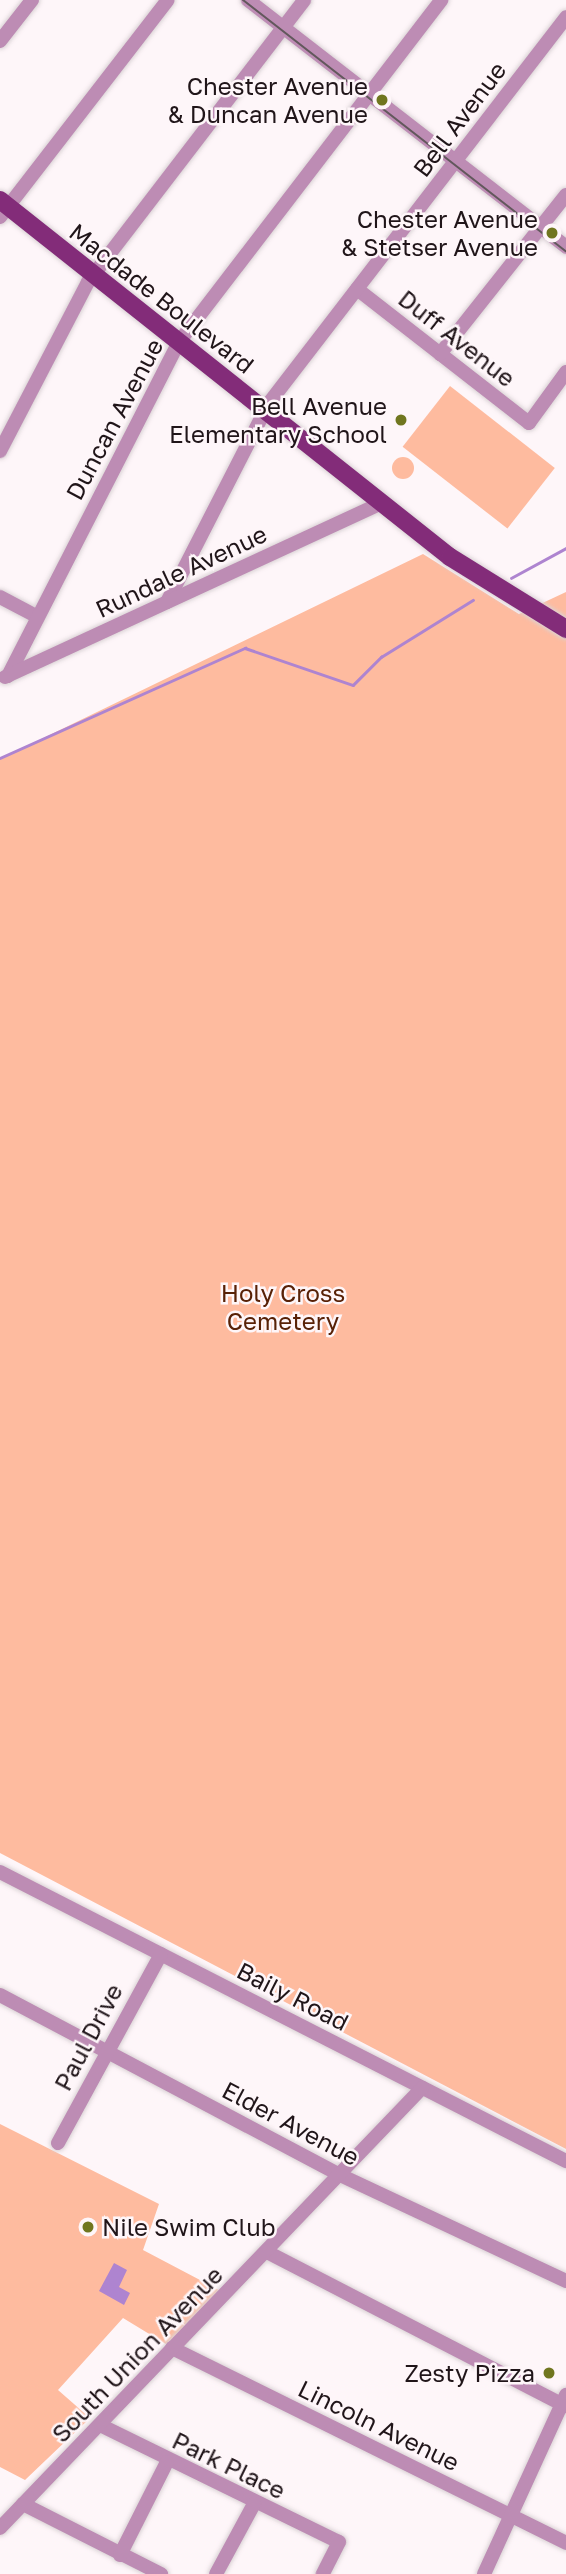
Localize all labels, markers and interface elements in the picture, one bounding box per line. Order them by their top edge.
street label: Bell Avenue [407,56,511,182]
place label: Chester Avenue & Duncan Avenue [168,72,368,128]
marker: Chester Avenue & Duncan Avenue [374,92,390,108]
place label: Chester Avenue & Stetser Avenue [341,205,538,261]
street label: Macdade Boulevard [64,217,260,379]
marker: Chester Avenue & Stetser Avenue [544,225,560,241]
street label: Duff Avenue [393,284,521,392]
street label: Duncan Avenue [59,334,169,504]
place label: Bell Avenue Elementary School [169,392,387,448]
marker: Bell Avenue Elementary School [393,412,409,428]
street label: Rundale Avenue [91,519,271,623]
park label: Holy Cross Cemetery [221,1279,345,1335]
street label: Baily Road [232,1956,354,2036]
street label: Paul Drive [48,1979,128,2095]
street label: Elder Avenue [218,2075,364,2171]
place label: Nile Swim Club [102,2213,276,2241]
marker: Nile Swim Club [80,2219,96,2235]
street label: South Union Avenue [46,2260,228,2448]
place label: Zesty Pizza [404,2359,535,2387]
marker: Zesty Pizza [541,2365,557,2381]
street label: Lincoln Avenue [294,2374,464,2476]
street label: Park Place [168,2425,290,2505]

